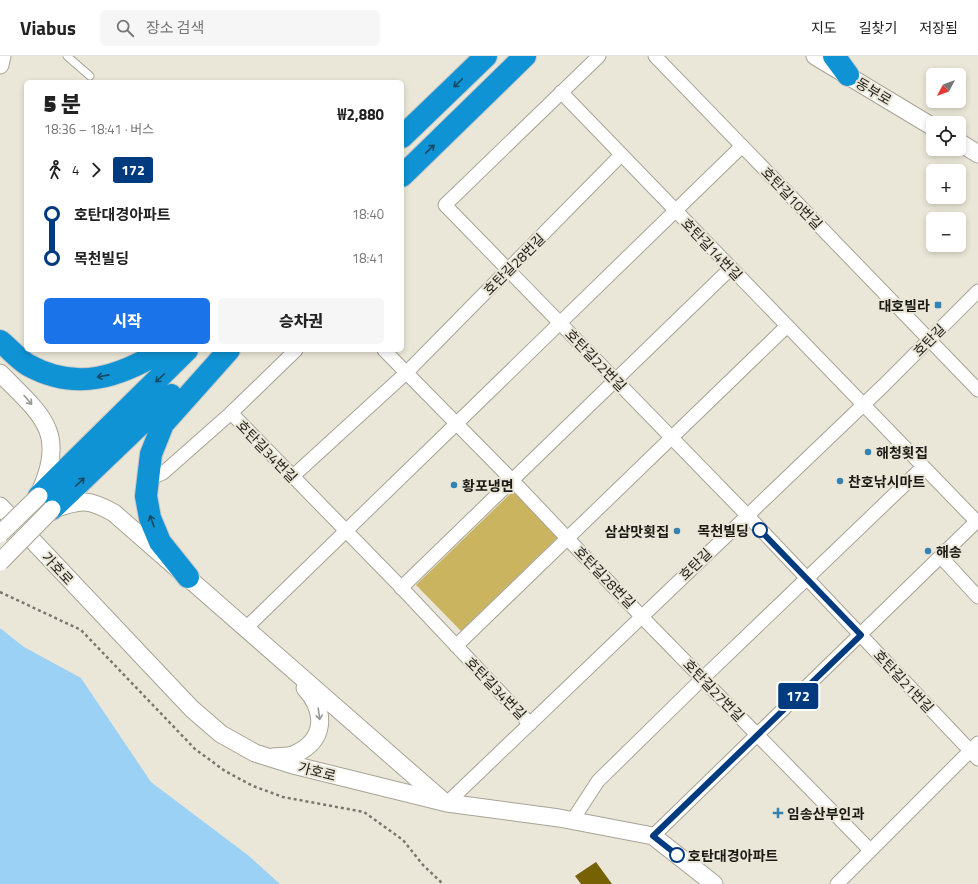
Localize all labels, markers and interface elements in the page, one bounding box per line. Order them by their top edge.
search box [100,10,380,46]
text: Viabus [20,13,76,42]
text: 장소 검색 [146,16,204,39]
icon: search [114,17,136,39]
text: 지도 [811,17,837,38]
text: 길찾기 [859,17,897,38]
text: 저장됨 [919,17,958,38]
north arrow [926,68,966,108]
map controls [926,68,966,252]
street label: 동부로 [852,72,896,110]
one-way arrow [453,78,463,88]
text: 5 분 [44,87,81,121]
text: ₩2,880 [338,103,384,126]
button: locate [926,116,966,156]
text: 18:36 – 18:41 · 버스 [44,119,154,139]
one-way arrow [425,144,435,154]
icon: walk [44,159,66,181]
icon: forward [85,159,107,181]
text: 172 [121,159,145,180]
text: 4 [72,160,79,180]
street label: 호탄길10번길 [757,162,827,234]
button: + [926,164,966,204]
text: 호탄대경아파트 [74,203,171,226]
text: 18:40 [352,204,384,224]
button: − [926,212,966,252]
street label: 호탄길14번길 [677,213,747,285]
street label: 호탄길28번길 [478,228,550,300]
text: 목천빌딩 [74,247,129,270]
text: 18:41 [352,248,384,268]
place label: 대호빌라 [878,295,930,316]
button: 시작 [44,298,210,344]
button: 승차권 [218,298,384,344]
marker: 대호빌라 [933,300,943,310]
street label: 호탄길 [908,319,950,361]
street label: 호탄길22번길 [561,324,631,396]
one-way arrow [96,373,109,381]
one-way arrow [155,373,165,382]
one-way arrow [23,395,32,406]
street label: 호탄길34번길 [232,415,302,487]
place label: 해청횟집 [876,442,928,463]
marker: 해청횟집 [863,447,873,457]
place label: 찬호낚시마트 [848,471,925,492]
place label: 황포냉면 [462,475,514,496]
marker: 찬호낚시마트 [835,476,845,486]
one-way arrow [75,477,85,487]
marker: 황포냉면 [449,480,459,490]
one-way arrow [147,515,155,527]
place label: 목천빌딩 [697,520,749,541]
place label: 삼삼맛횟집 [605,521,669,542]
marker: 목천빌딩 [752,522,768,538]
marker: 삼삼맛횟집 [672,526,682,536]
street label: 호탄길28번길 [570,541,640,613]
place label: 해송 [936,541,962,562]
street label: 호탄길 [674,543,716,585]
marker: 해송 [923,546,933,556]
street label: 가호로 [37,547,79,589]
street label: 호탄길21번길 [869,645,939,717]
street label: 호탄길34번길 [461,652,531,724]
street label: 호탄길27번길 [679,654,749,726]
line badge: 172 [775,683,821,709]
text: 172 [786,685,810,706]
one-way arrow [315,708,323,721]
street label: 가호로 [296,756,338,786]
place label: 임송산부인과 [787,803,864,824]
marker: 임송산부인과 [772,807,784,819]
place label: 호탄대경아파트 [688,845,778,866]
marker: 호탄대경아파트 [669,847,685,863]

